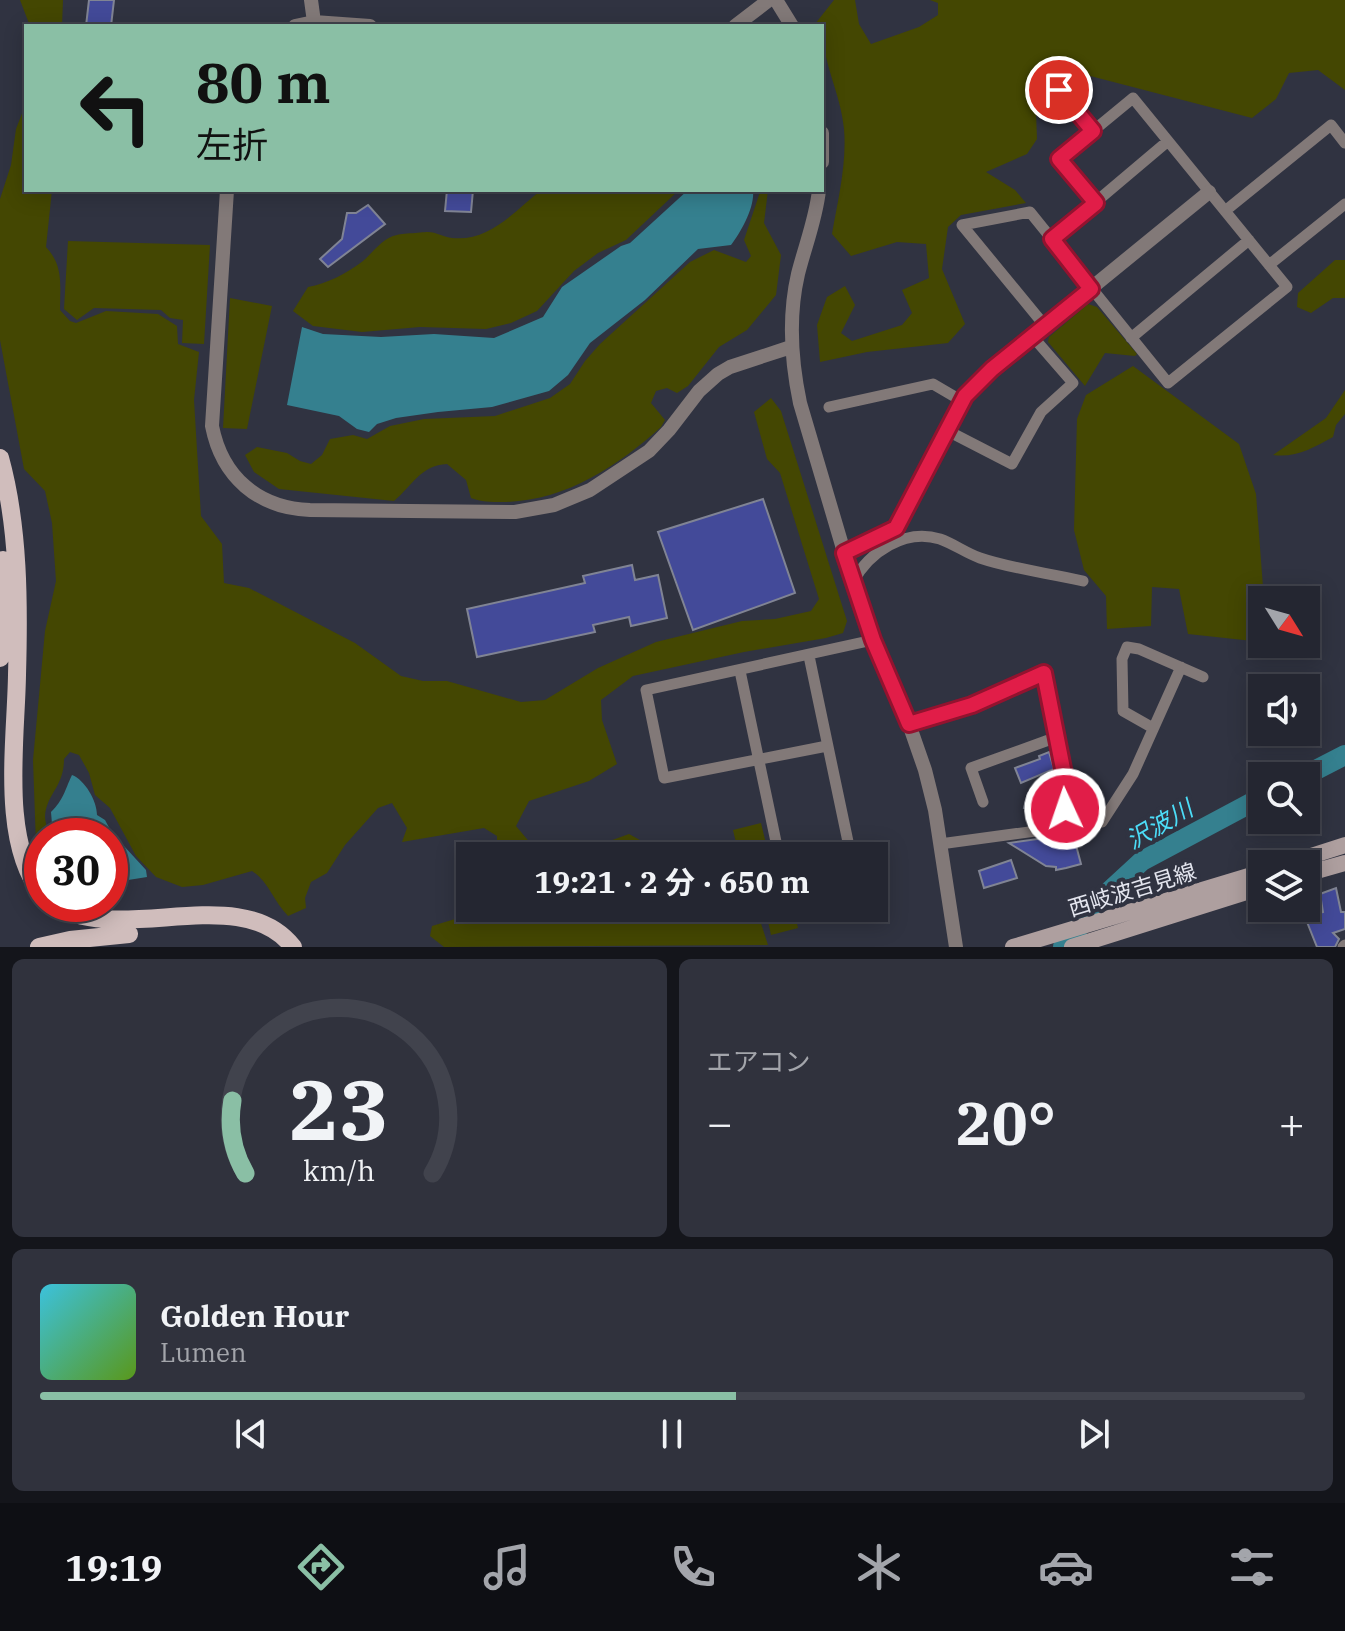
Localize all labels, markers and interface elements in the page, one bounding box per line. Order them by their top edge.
text: 80 m [196,46,331,118]
icon: left [64,56,168,160]
pin [1025,56,1093,124]
icon: arrive [1037,68,1081,112]
text: 左折 [196,121,268,168]
north arrow [1248,586,1320,658]
map controls [1248,586,1320,922]
button: sound [1248,674,1320,746]
button: search [1248,762,1320,834]
position arrow [1023,767,1107,851]
water label: 沢波川 [1120,791,1201,856]
speed limit sign: 30 [24,818,128,922]
button: layers [1248,850,1320,922]
street label: 西岐波吉見線 [1065,856,1199,922]
text: 19:21 · 2 分 · 650 m [534,862,810,901]
text: エアコン [707,1044,811,1078]
text: 23 [289,1055,389,1163]
text: 20° [956,1083,1056,1162]
text: − [707,1094,733,1151]
text: + [1279,1094,1305,1151]
text: km/h [303,1152,375,1189]
text: Golden Hour [160,1296,349,1335]
text: Lumen [160,1335,247,1369]
icon: previous [229,1412,273,1456]
icon: pause [650,1412,694,1456]
icon: next [1072,1412,1116,1456]
icon: directions [293,1539,349,1595]
icon: music [479,1539,535,1595]
icon: phone [665,1539,721,1595]
icon: climate [851,1539,907,1595]
icon: car [1038,1539,1094,1595]
icon: filters [1224,1539,1280,1595]
text: 19:19 [65,1544,162,1591]

